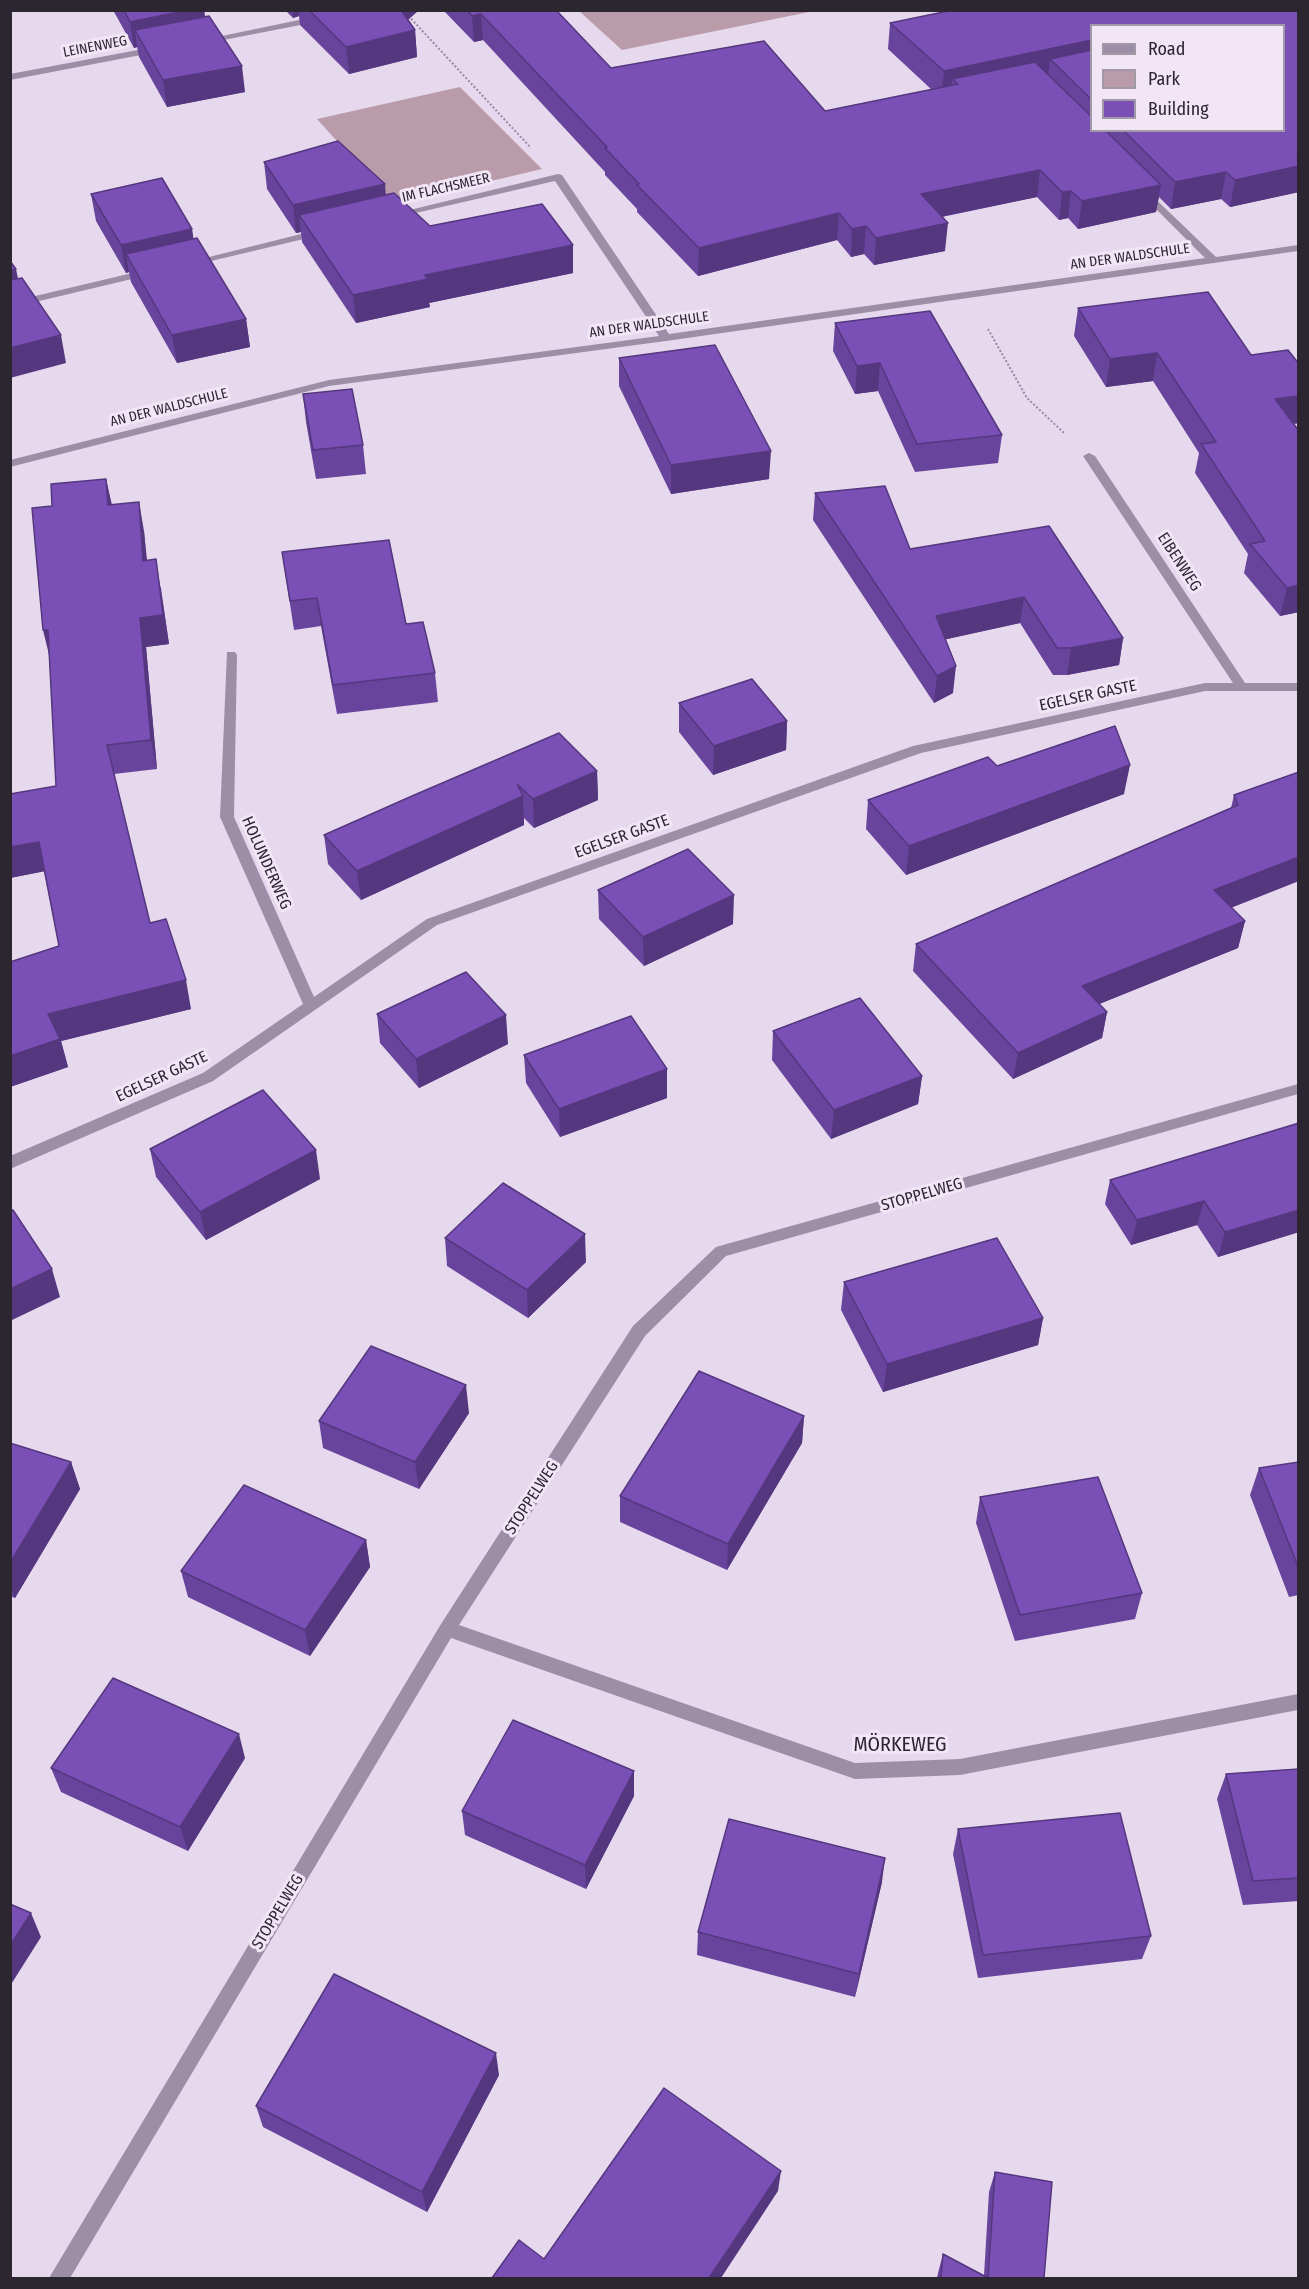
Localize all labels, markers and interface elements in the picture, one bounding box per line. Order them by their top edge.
legend [1090,24,1285,132]
street label: LEINENWEG [62,33,128,61]
text: Road [1148,38,1185,60]
text: Park [1148,68,1180,90]
text: Building [1148,98,1209,120]
street label: IM FLACHSMEER [400,170,492,206]
street label: AN DER WALDSCHULE [1069,240,1191,274]
street label: AN DER WALDSCHULE [588,308,710,342]
street label: AN DER WALDSCHULE [109,385,229,431]
street label: EIBENWEG [1153,529,1205,595]
street label: EGELSER GASTE [1038,676,1138,716]
street label: EGELSER GASTE [572,811,672,863]
street label: HOLUNDERWEG [237,814,295,912]
street label: EGELSER GASTE [113,1047,211,1107]
street label: STOPPELWEG [879,1174,965,1216]
street label: STOPPELWEG [501,1458,563,1538]
street label: MÖRKEWEG [853,1733,947,1757]
street label: STOPPELWEG [248,1871,308,1953]

